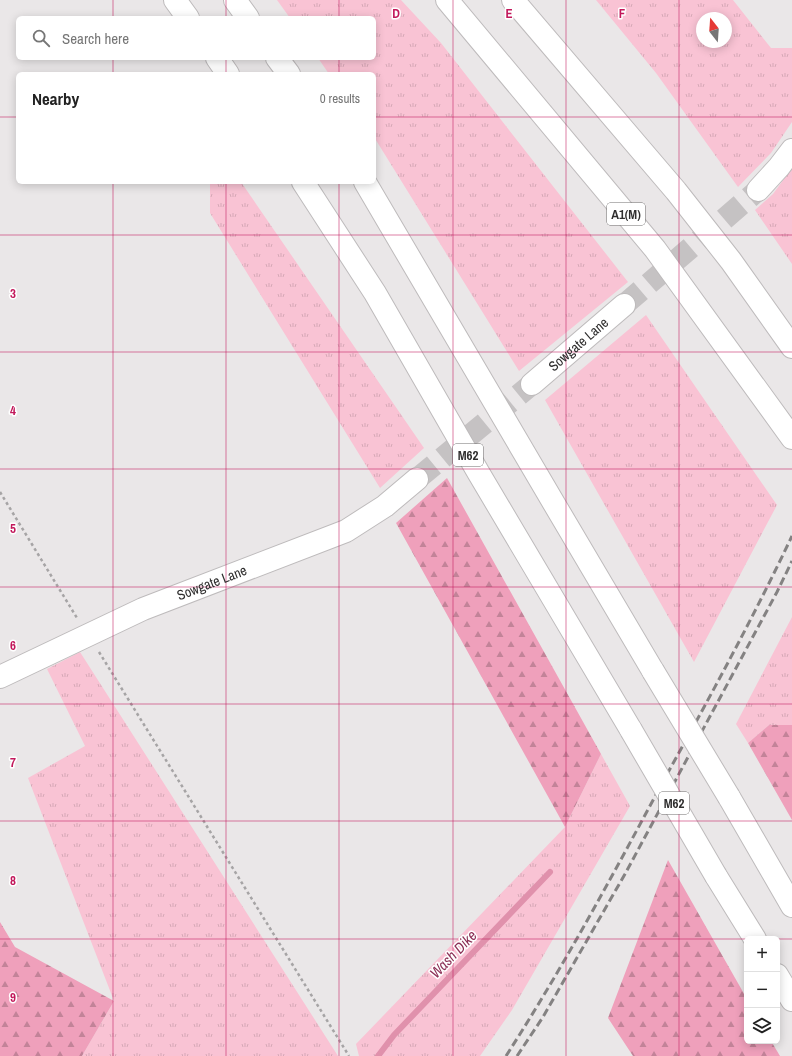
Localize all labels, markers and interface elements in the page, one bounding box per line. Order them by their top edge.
text: D [392,5,400,22]
text: E [505,5,513,22]
text: F [619,5,626,22]
north arrow [696,12,732,48]
search box [16,16,376,60]
icon: search [30,27,52,49]
text: Search here [62,28,129,49]
text: Nearby [32,87,79,110]
text: 0 results [320,90,360,107]
road number: A1(M) [607,203,645,225]
text: 3 [10,285,16,302]
street label: Sowgate Lane [545,313,612,375]
text: 4 [10,402,16,419]
road number: M62 [453,444,483,466]
text: 5 [10,520,16,537]
street label: Sowgate Lane [174,561,249,604]
text: 6 [10,637,16,654]
text: 7 [10,754,16,771]
road number: M62 [659,792,689,814]
text: 8 [10,872,16,889]
water label: Wash Dike [425,925,481,983]
map controls [744,936,780,1044]
button: + [744,936,780,972]
button: − [744,972,780,1008]
text: 9 [10,989,16,1006]
button: layers [744,1008,780,1044]

